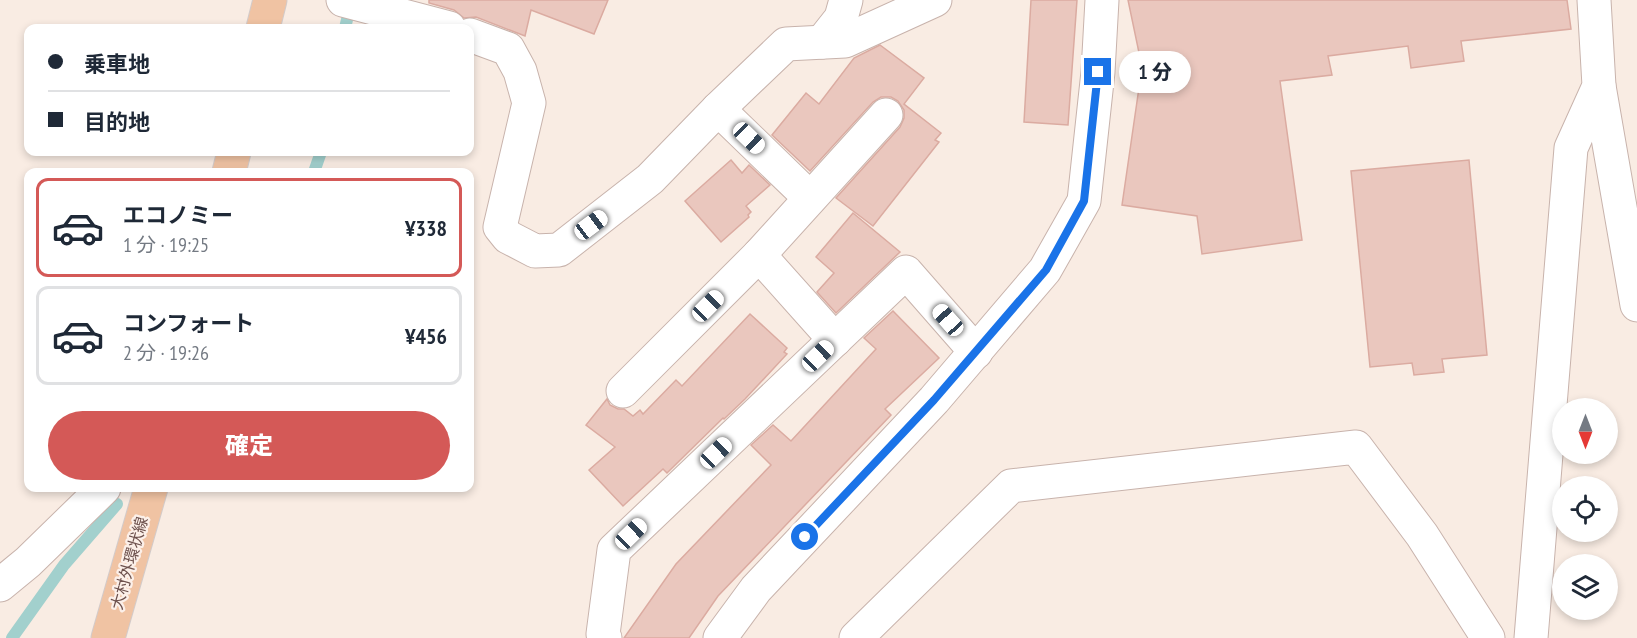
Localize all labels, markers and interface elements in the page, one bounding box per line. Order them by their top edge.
text: 乗車地 [84,50,150,78]
callout: 1 分 [1119,51,1191,93]
route end [1084,58,1111,85]
text: 1 分 [1138,59,1172,85]
text: 目的地 [84,108,150,136]
car [730,119,768,157]
icon: car [51,201,105,255]
text: エコノミー [123,201,233,229]
car [571,207,611,243]
text: ¥338 [405,214,447,242]
text: 1 分 · 19:25 [123,232,209,258]
car [689,287,727,325]
car [929,301,967,339]
icon: car [51,309,105,363]
text: コンフォート [123,309,254,337]
text: ¥456 [405,322,447,350]
car [799,337,837,375]
text: 2 分 · 19:26 [123,340,209,366]
north arrow [1552,398,1618,464]
map controls [1552,398,1618,620]
button: 確定 [48,411,450,480]
car [697,434,735,472]
button: locate [1552,476,1618,542]
street label: 大村外環状線 [106,514,152,612]
car [612,515,650,553]
route start [791,523,818,550]
button: layers [1552,554,1618,620]

